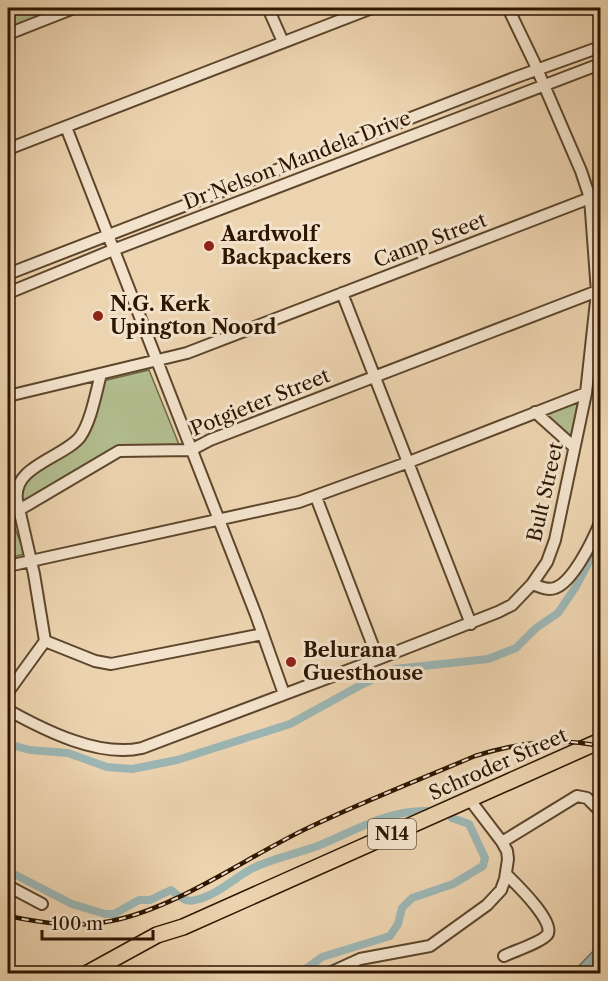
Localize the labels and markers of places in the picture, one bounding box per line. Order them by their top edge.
place label: Aardwolf Backpackers [220,222,351,269]
marker: Aardwolf Backpackers [202,239,216,253]
place label: N.G. Kerk Upington Noord [110,292,277,339]
marker: N.G. Kerk Upington Noord [91,309,105,323]
place label: Belurana Guesthouse [303,638,423,685]
marker: Belurana Guesthouse [284,655,298,669]

